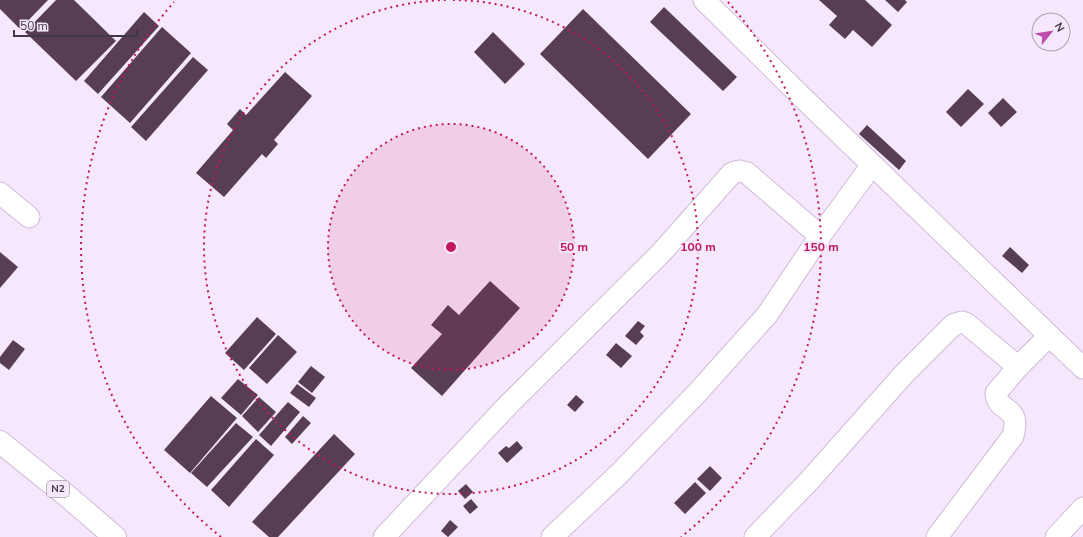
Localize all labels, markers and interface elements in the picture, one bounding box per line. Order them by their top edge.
scale bar [14,12,137,38]
north arrow [1031,12,1071,52]
text: 50 m [20,18,48,34]
text: N [1051,20,1068,35]
text: 50 m [560,239,588,255]
text: 100 m [680,239,716,255]
text: 150 m [803,239,839,255]
centre of rings [444,240,458,254]
road number: N2 [47,481,69,497]

